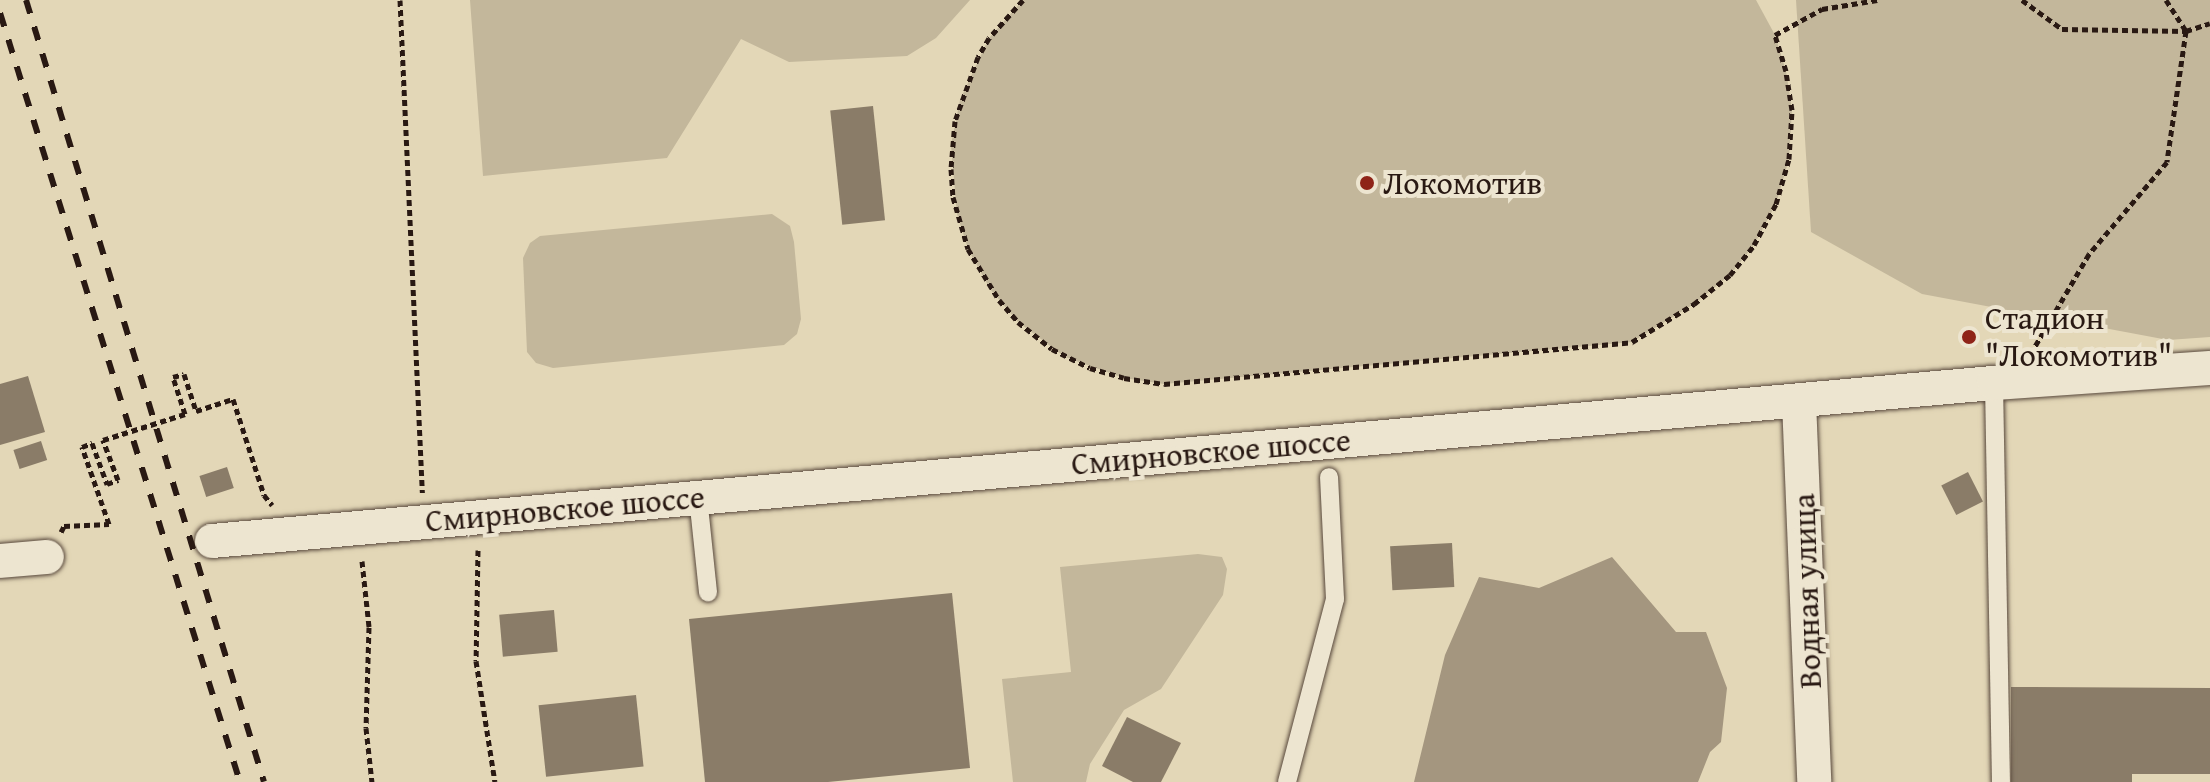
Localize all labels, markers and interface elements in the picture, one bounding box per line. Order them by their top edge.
place label: Локомотив [1383,164,1542,202]
marker: Локомотив [1358,174,1376,192]
place label: Стадион "Локомотив" [1985,300,2172,375]
marker: Стадион "Локомотив" [1960,328,1978,346]
street label: Смирновское шоссе [1070,421,1352,483]
street label: Смирновское шоссе [424,478,706,540]
street label: Водная улица [1784,493,1830,689]

